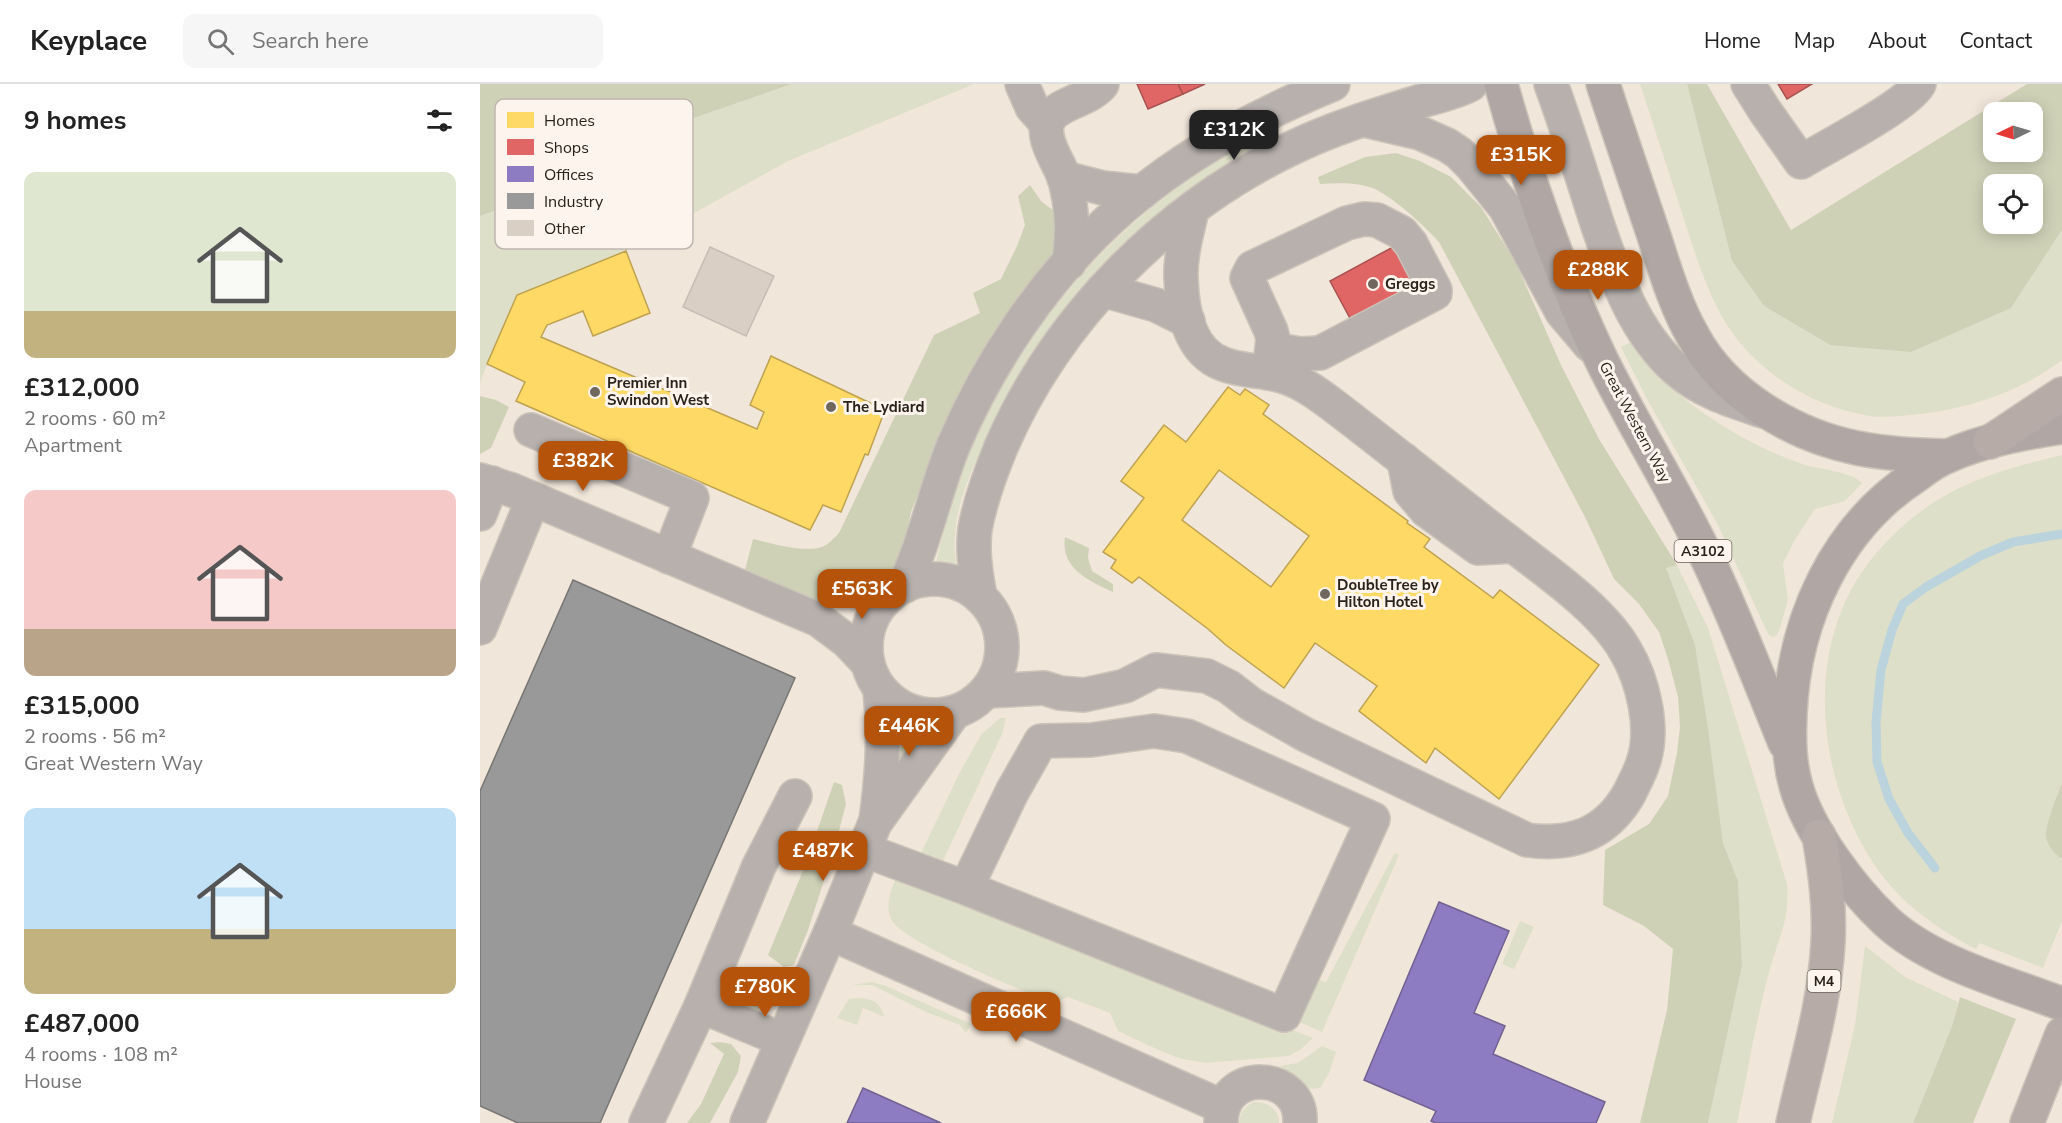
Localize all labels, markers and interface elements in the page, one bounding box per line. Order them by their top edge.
search box [183,14,603,68]
text: Keyplace [30,22,147,60]
icon: search [204,25,237,58]
text: Search here [252,26,369,56]
text: Home [1704,27,1761,55]
text: Map [1794,27,1835,55]
text: About [1868,27,1926,55]
text: Contact [1959,27,2032,55]
legend [495,99,693,249]
north arrow [1983,102,2043,162]
map controls [1983,102,2043,234]
text: 9 homes [24,103,126,138]
icon: filters [423,104,456,137]
text: Homes [544,110,595,132]
pin: £312K [1192,110,1276,161]
text: £312K [1203,116,1265,143]
pin: £315K [1479,135,1563,186]
text: Shops [544,137,589,159]
text: £315K [1490,141,1552,168]
text: Offices [544,164,594,186]
button: locate [1983,174,2043,234]
text: Industry [544,191,604,213]
icon: home [186,211,294,319]
text: Other [544,218,585,240]
pin: £288K [1556,250,1640,301]
text: £288K [1567,256,1629,283]
place label: Greggs [1385,274,1435,294]
marker: Greggs [1366,277,1380,291]
street label: Great Western Way [1595,358,1675,486]
text: £312,000 [24,370,140,405]
place label: Premier Inn Swindon West [607,373,709,410]
marker: Premier Inn Swindon West [588,385,602,399]
place label: The Lydiard [843,397,925,417]
marker: The Lydiard [824,400,838,414]
text: 2 rooms · 60 m² [24,405,166,432]
text: Apartment [24,432,122,459]
pin: £382K [541,441,625,492]
text: £382K [552,447,614,474]
icon: home [186,529,294,637]
road number: A3102 [1674,540,1732,562]
pin: £563K [820,569,904,620]
text: £563K [831,575,893,602]
place label: DoubleTree by Hilton Hotel [1337,575,1439,612]
marker: DoubleTree by Hilton Hotel [1318,587,1332,601]
text: £315,000 [24,688,140,723]
pin: £446K [867,706,951,757]
text: £446K [878,712,940,739]
text: 2 rooms · 56 m² [24,723,166,750]
text: Great Western Way [24,750,203,777]
pin: £487K [781,831,865,882]
text: £487K [792,837,854,864]
icon: home [186,847,294,955]
pin: £780K [723,967,807,1018]
road number: M4 [1808,970,1840,992]
text: £780K [734,973,796,1000]
pin: £666K [974,992,1058,1043]
text: £666K [985,998,1047,1025]
text: £487,000 [24,1006,140,1041]
text: 4 rooms · 108 m² [24,1041,178,1068]
text: House [24,1068,82,1095]

